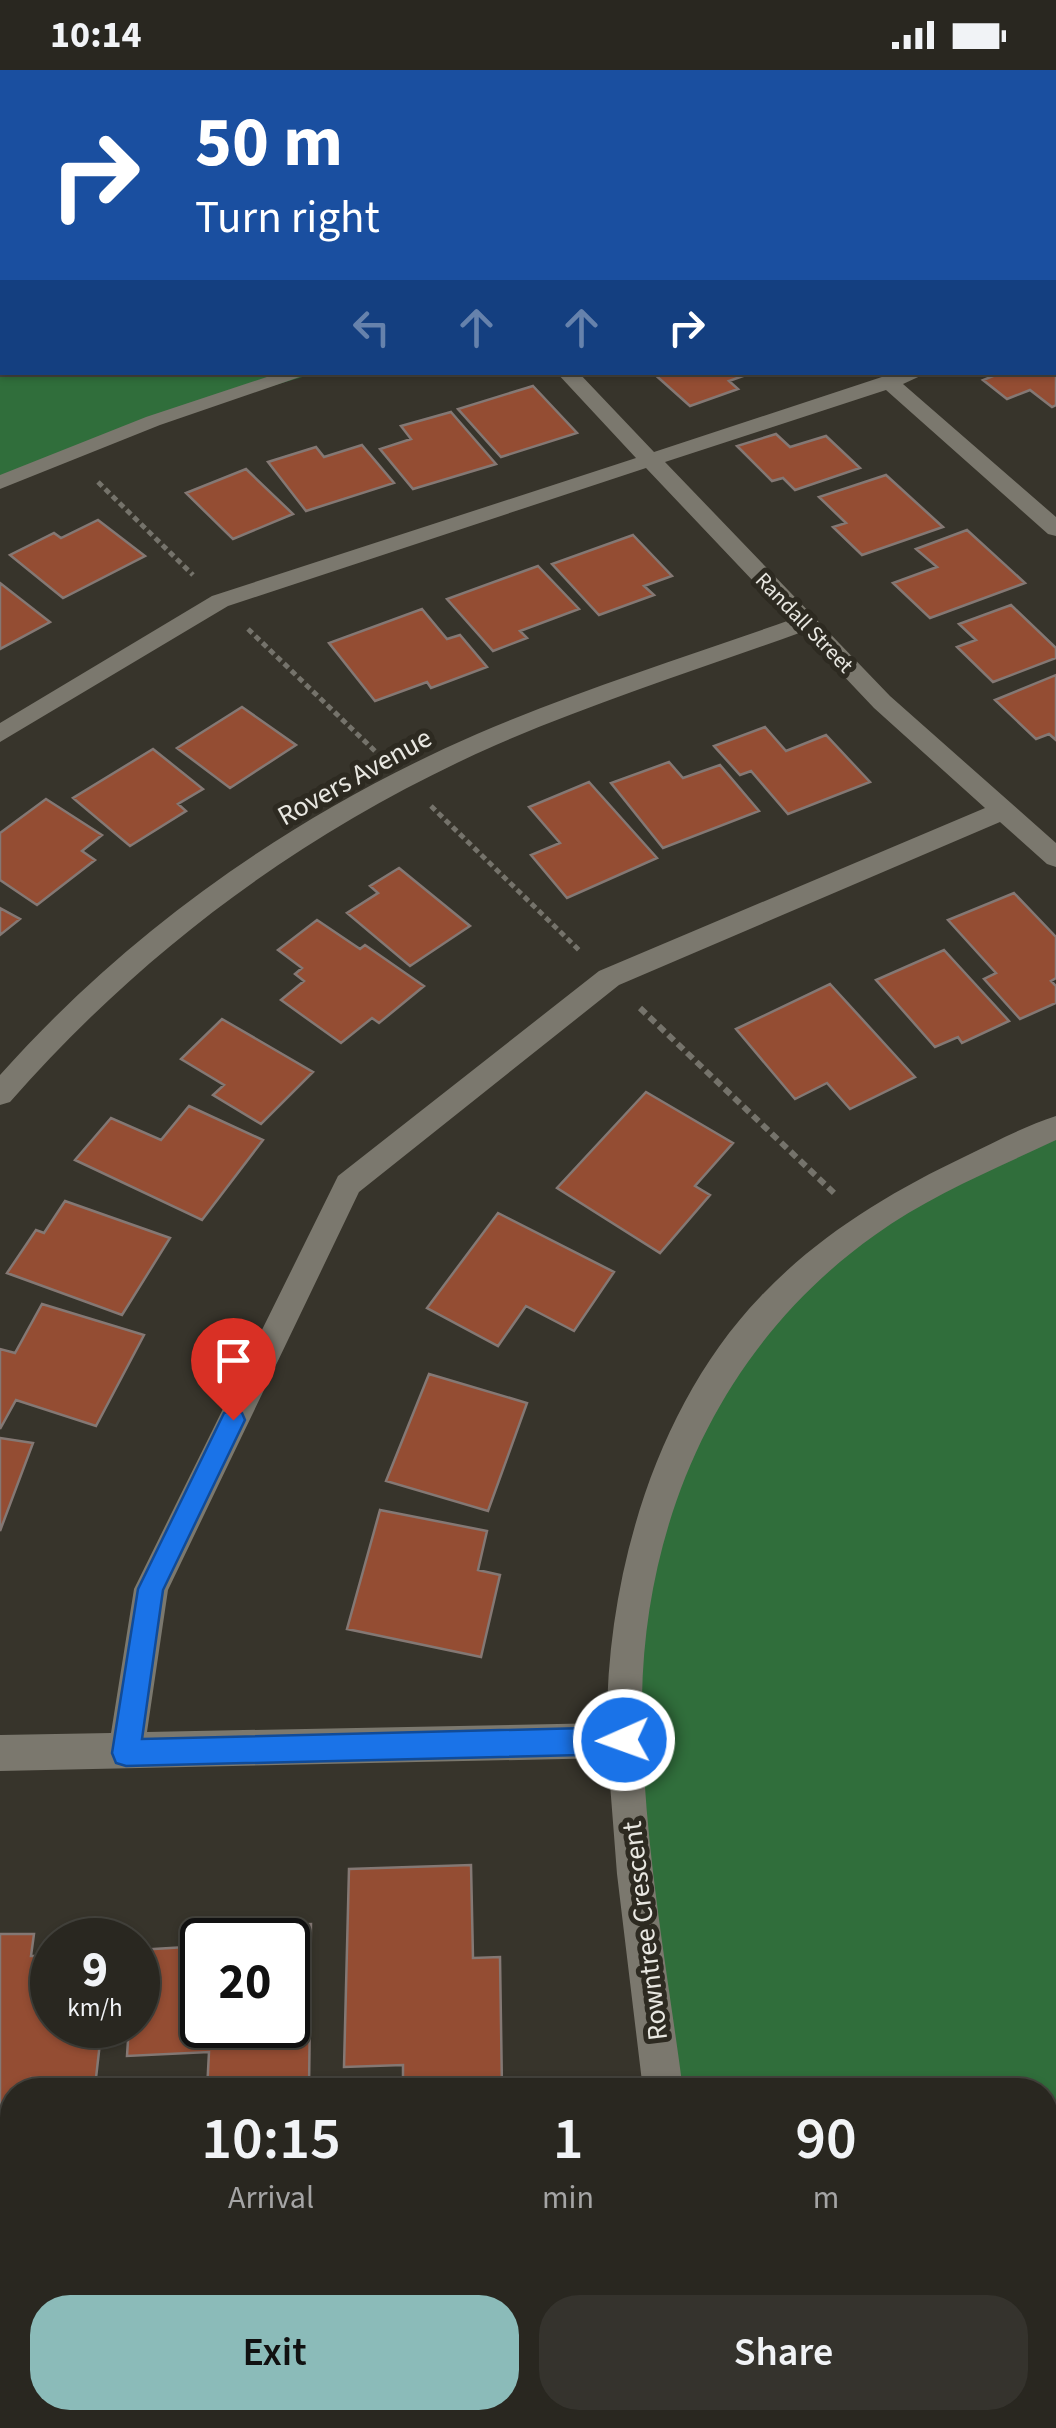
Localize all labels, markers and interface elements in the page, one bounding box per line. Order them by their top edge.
text: 10:14 [50,8,142,62]
text: 50 m [195,93,343,193]
icon: right [30,110,160,240]
text: Turn right [195,186,380,250]
icon: left [344,300,399,355]
icon: ahead [449,300,504,355]
icon: ahead [554,300,609,355]
icon: right [659,300,714,355]
street label: Randall Street [748,565,861,681]
street label: Rovers Avenue [270,718,439,836]
pin [191,1318,276,1421]
icon: arrive [206,1333,261,1388]
position arrow [572,1688,676,1792]
street label: Rowntree Crescent [612,1819,678,2043]
speed limit sign: 20 [180,1918,310,2048]
text: 9 [82,1935,108,2006]
text: km/h [67,1990,123,2026]
text: 10:15 [201,2097,341,2182]
text: 1 [553,2097,583,2182]
text: 90 [795,2097,857,2182]
text: Arrival [228,2175,314,2221]
text: min [542,2175,594,2221]
text: m [813,2175,839,2221]
button: Exit [30,2295,519,2410]
button: Share [539,2295,1028,2410]

